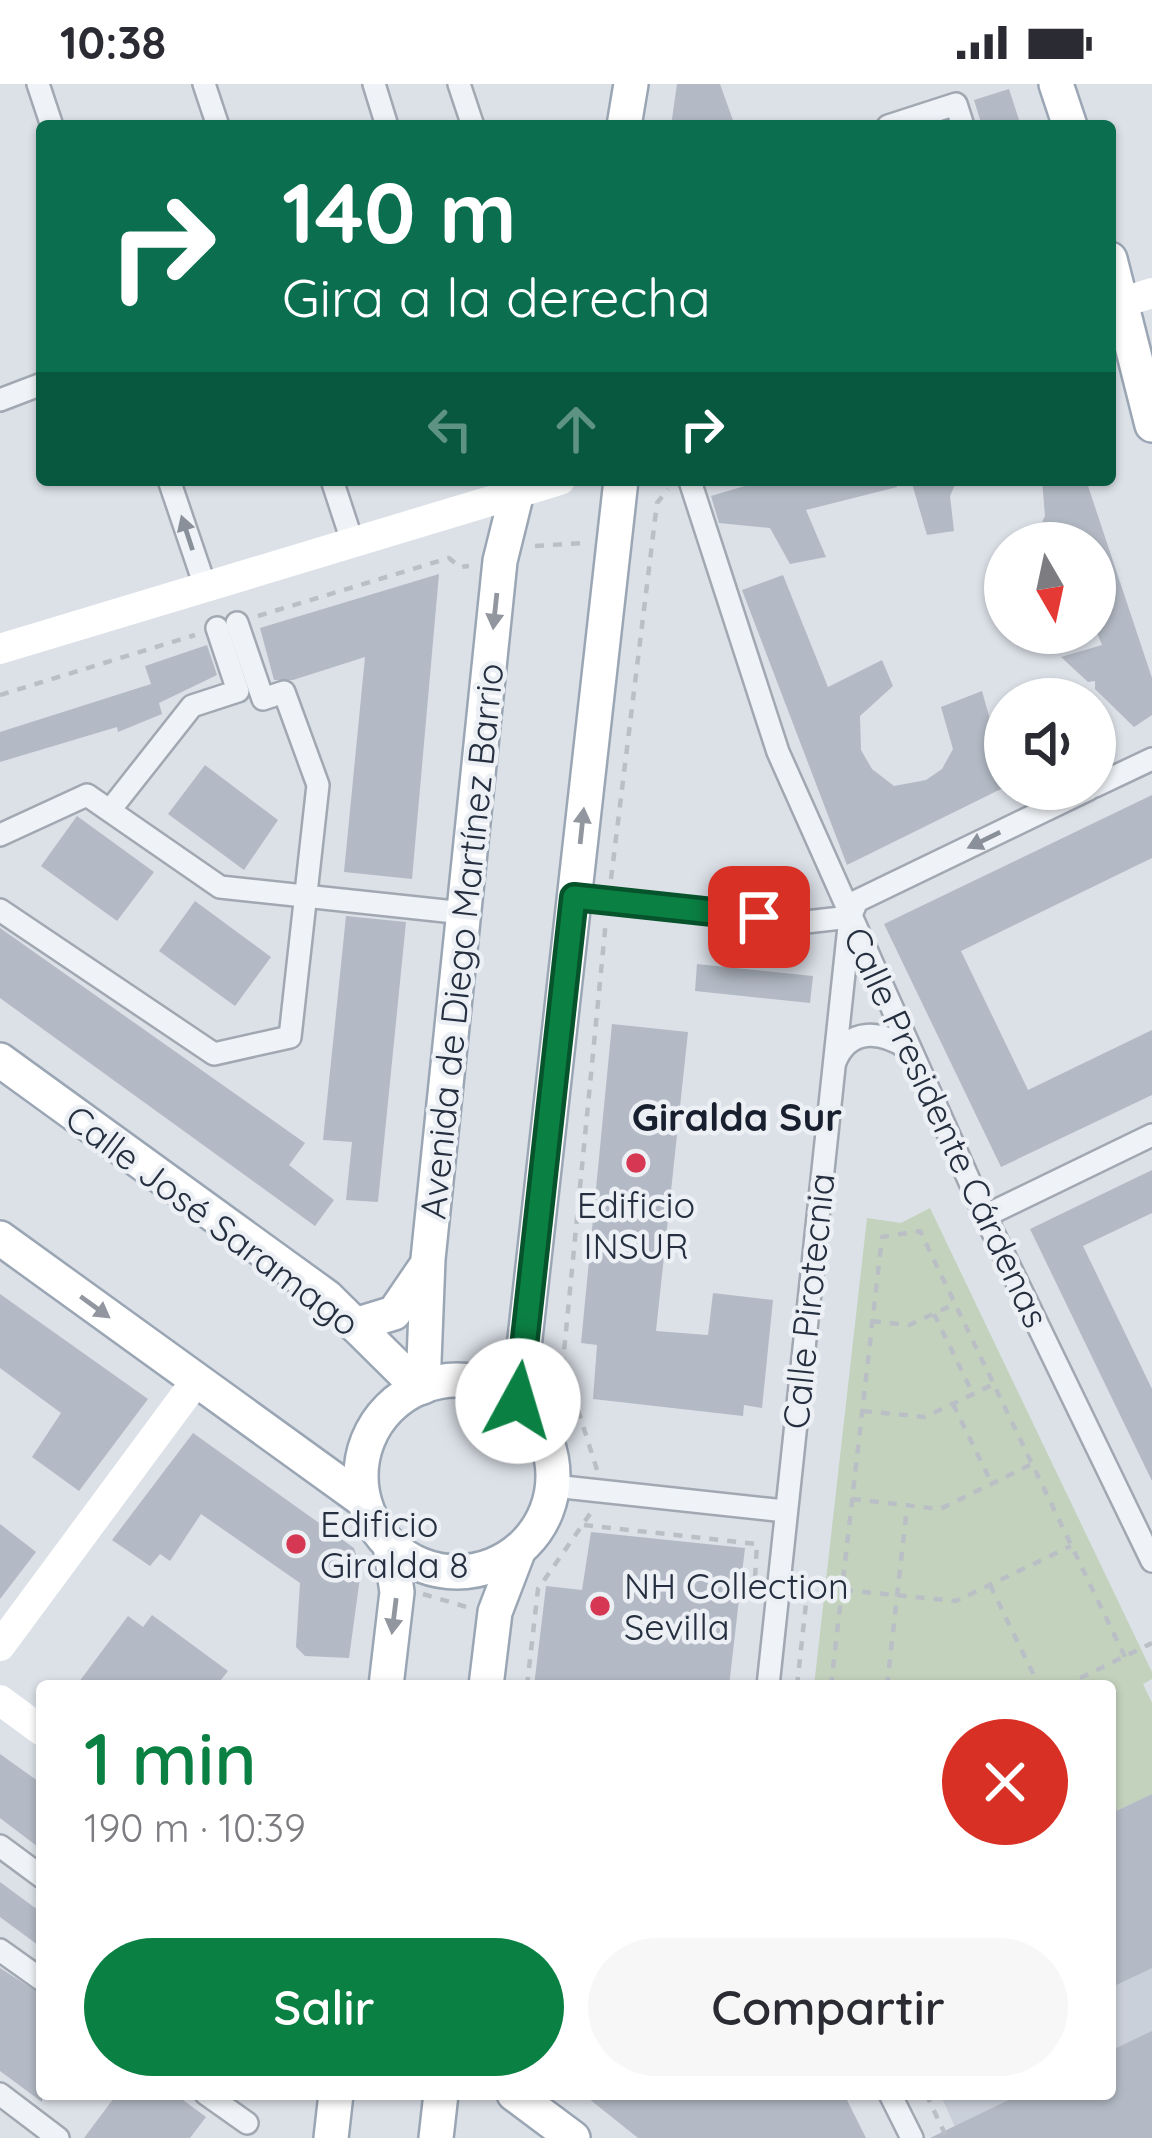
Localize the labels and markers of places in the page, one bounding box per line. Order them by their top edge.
pin [708,866,810,968]
marker: Edificio INSUR [623,1150,649,1176]
place label: Edificio INSUR [577,1182,695,1268]
place label: Edificio Giralda 8 [320,1501,469,1587]
marker: Edificio Giralda 8 [283,1531,309,1557]
place label: NH Collection Sevilla [624,1563,849,1649]
marker: NH Collection Sevilla [587,1593,613,1619]

